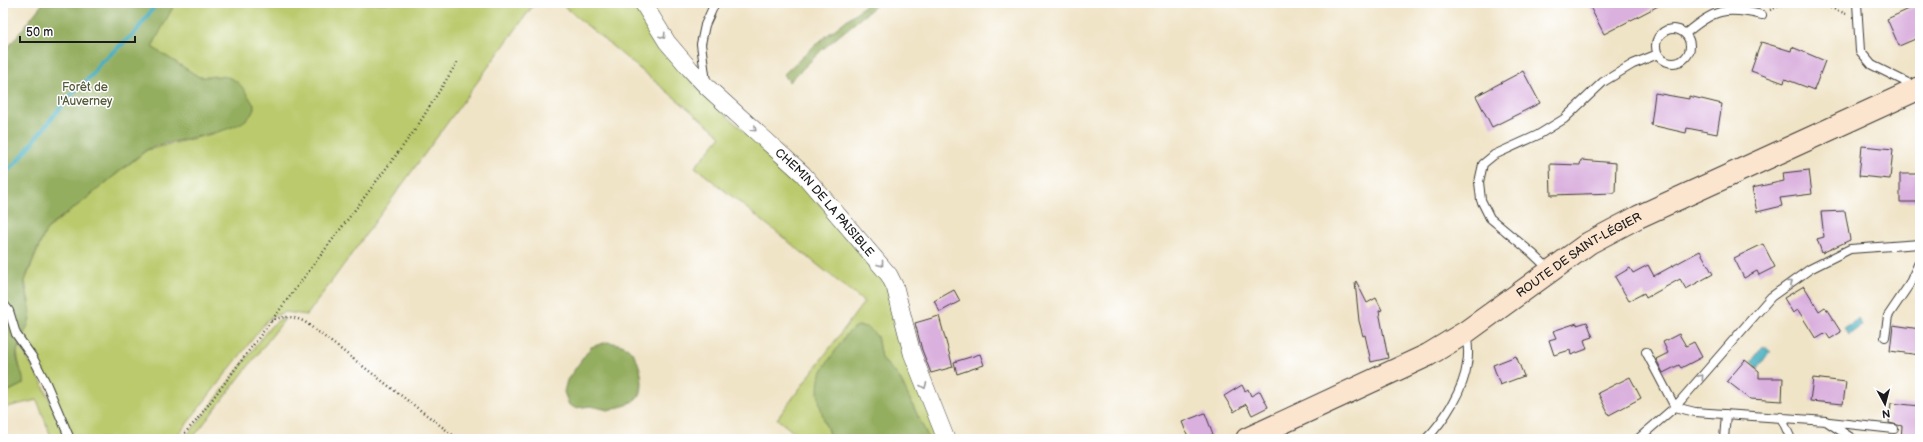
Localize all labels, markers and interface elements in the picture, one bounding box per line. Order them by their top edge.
scale bar [20,18,135,44]
text: 50 m [26,25,53,40]
one-way arrow [658,32,665,39]
park label: Forêt de l'Auverney [58,80,113,109]
one-way arrow [749,124,757,132]
street label: CHEMIN DE LA PAISIBLE [772,145,877,260]
street label: ROUTE DE SAINT-LÉGIER [1514,209,1645,301]
one-way arrow [876,260,883,267]
one-way arrow [1786,281,1793,288]
one-way arrow [1696,375,1703,382]
one-way arrow [920,382,928,389]
north arrow [1865,384,1905,424]
text: N [1881,406,1891,420]

